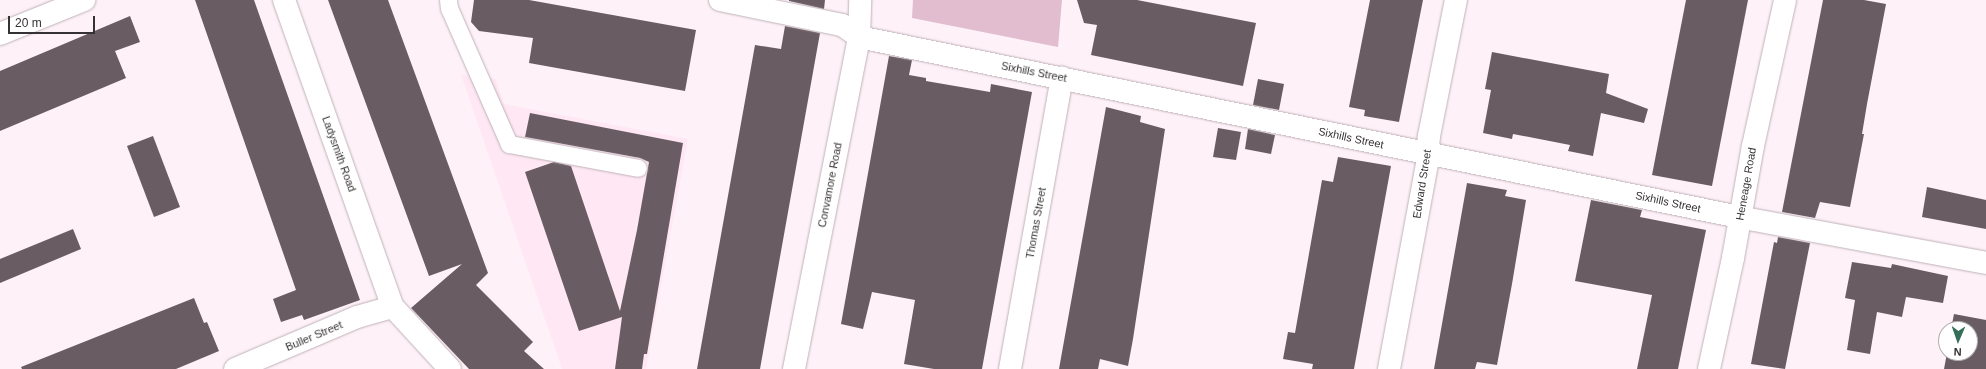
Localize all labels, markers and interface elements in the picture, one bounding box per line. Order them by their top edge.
scale bar [10,8,97,34]
text: 20 m [15,16,42,30]
street label: Sixhills Street [1000,59,1068,85]
street label: Ladysmith Road [319,114,359,194]
street label: Sixhills Street [1317,125,1385,151]
street label: Convamore Road [815,141,845,229]
street label: Heneage Road [1733,146,1759,222]
street label: Edward Street [1410,149,1434,219]
street label: Thomas Street [1023,186,1049,260]
street label: Sixhills Street [1634,189,1702,215]
street label: Buller Street [284,318,344,354]
north arrow [1938,321,1978,361]
text: N [1953,346,1962,358]

